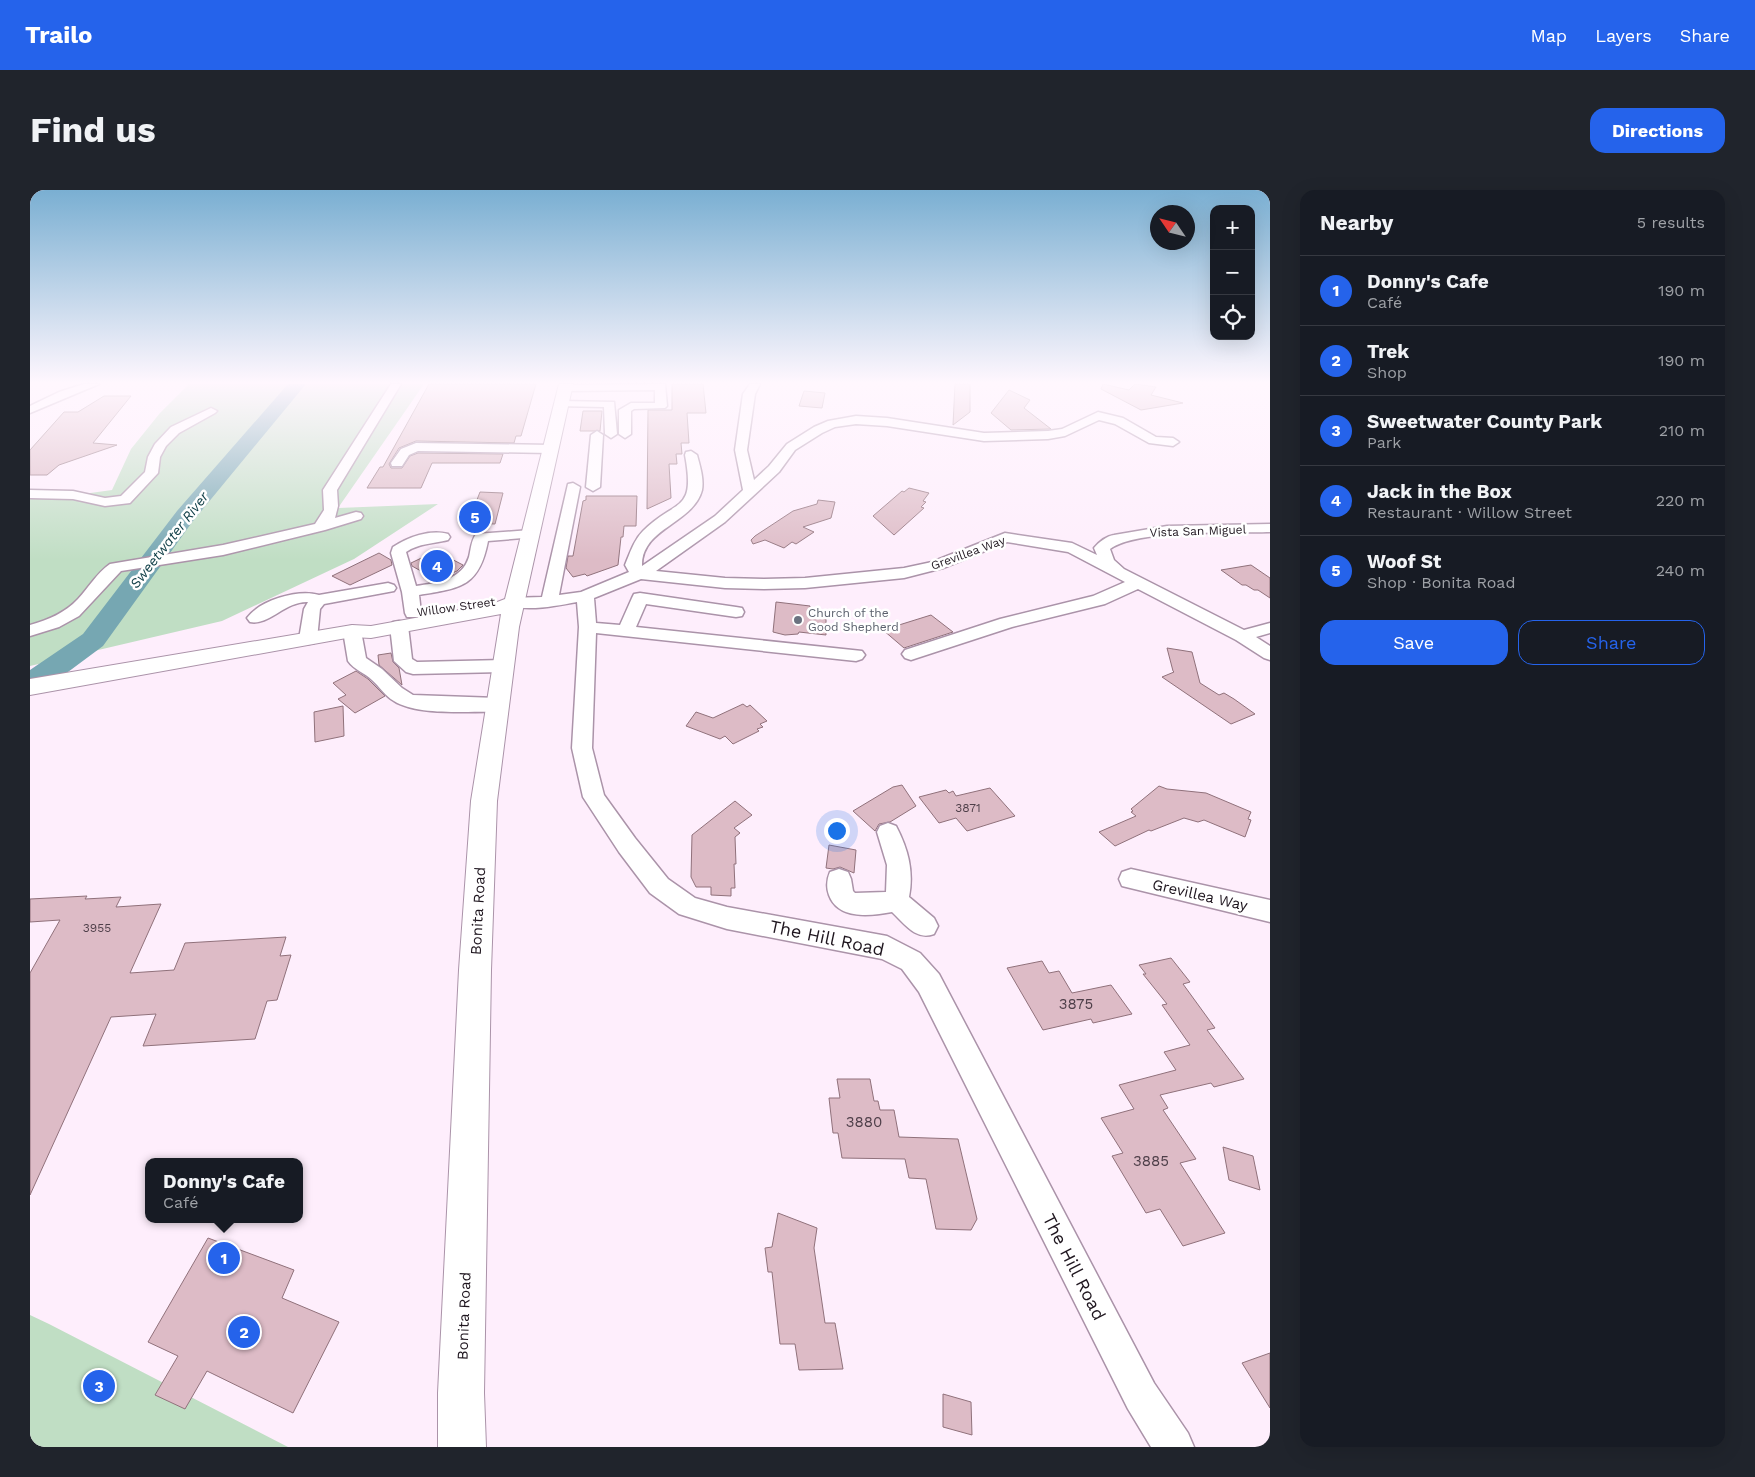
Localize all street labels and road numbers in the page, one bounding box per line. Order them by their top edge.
street label: Vista San Miguel [1149,522,1247,540]
street label: Grevillea Way [929,533,1008,573]
street label: Willow Street [416,595,496,619]
street label: Bonita Road [467,866,489,956]
street label: Grevillea Way [1151,875,1250,915]
street label: The Hill Road [768,915,886,960]
street label: The Hill Road [1039,1210,1110,1324]
street label: Bonita Road [453,1272,475,1360]

